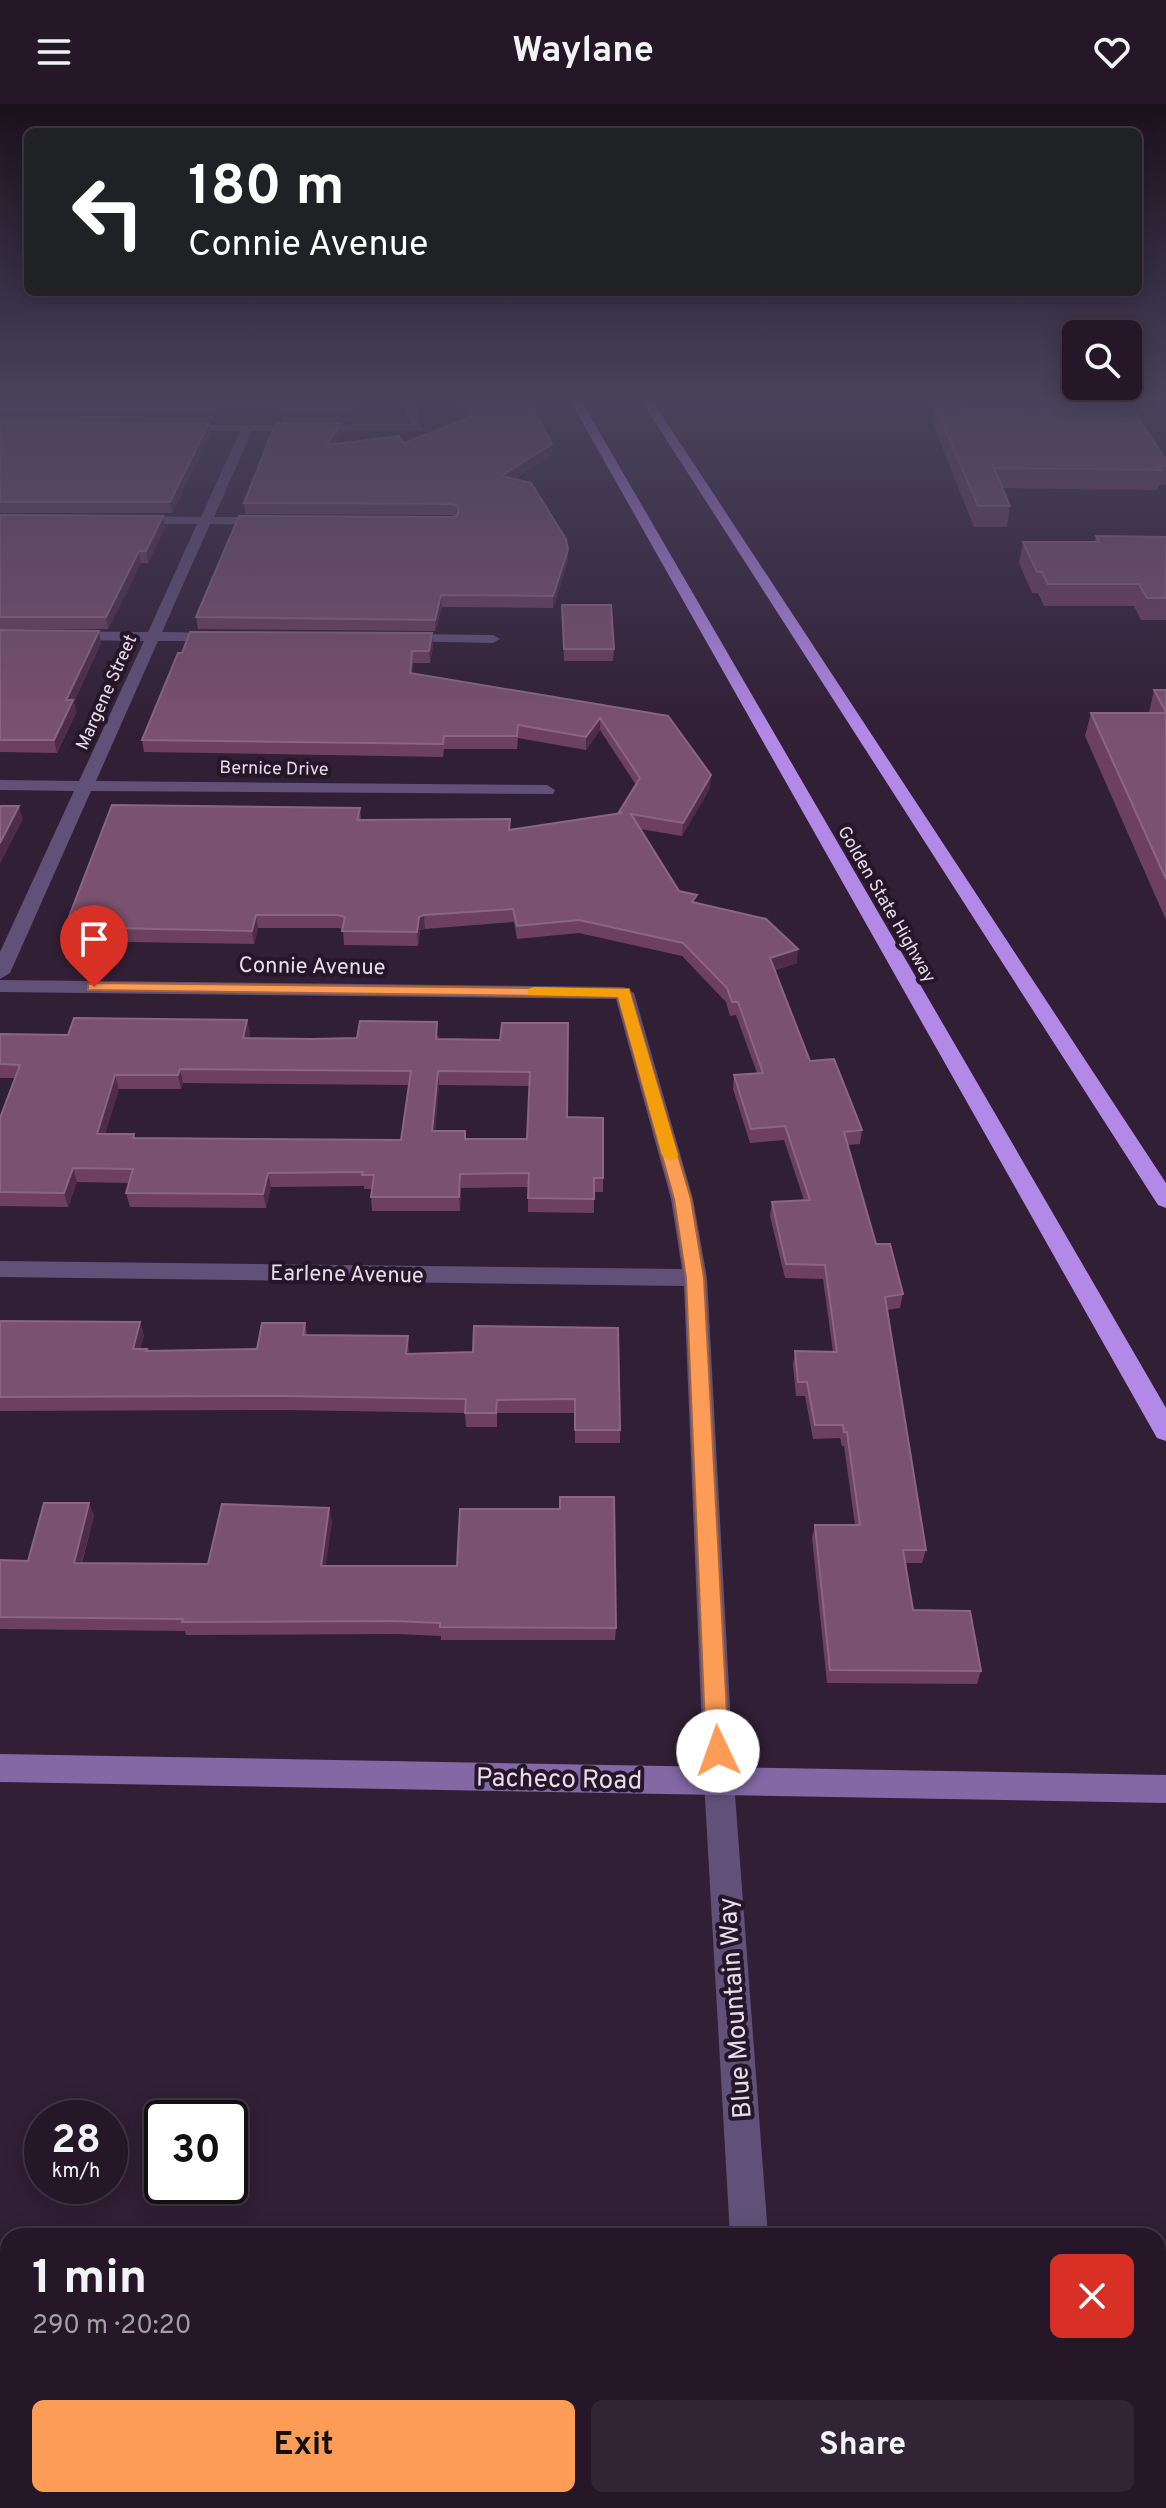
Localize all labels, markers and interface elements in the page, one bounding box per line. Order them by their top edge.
text: Waylane [512,29,654,75]
icon: menu [32,30,76,74]
icon: heart [1090,30,1134,74]
text: 180 m [188,154,345,224]
icon: left [56,160,160,264]
text: Connie Avenue [188,223,428,269]
map controls [1062,320,1142,400]
button: search [1062,320,1142,400]
street label: Margene Street [72,631,143,754]
street label: Bernice Drive [219,757,329,782]
street label: Golden State Highway [831,822,940,987]
pin [60,905,128,987]
icon: arrive [72,917,116,961]
street label: Connie Avenue [238,953,386,982]
street label: Earlene Avenue [270,1261,424,1290]
position arrow [676,1709,760,1793]
street label: Pacheco Road [475,1763,642,1798]
street label: Blue Mountain Way [712,1896,761,2120]
speed limit sign: 30 [144,2100,248,2204]
text: 28 [51,2117,101,2167]
text: km/h [52,2159,100,2185]
text: 1 min [32,2250,147,2310]
button: close [1050,2254,1134,2338]
text: 290 m · 20:20 [32,2310,191,2343]
button: Exit [32,2400,575,2492]
button: Share [591,2400,1134,2492]

